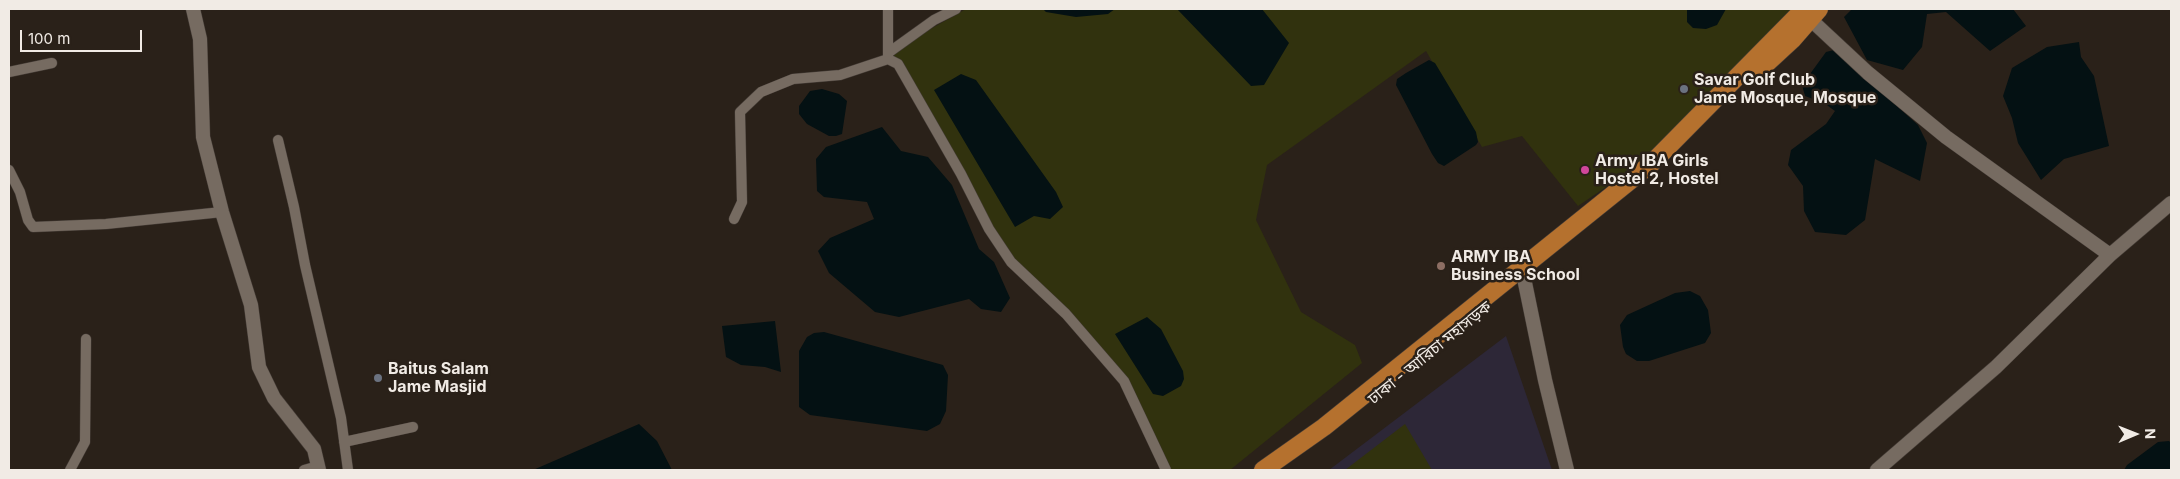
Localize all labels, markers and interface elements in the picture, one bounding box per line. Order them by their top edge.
scale bar [22,20,145,52]
text: 100 m [28,29,70,48]
place label: Savar Golf Club Jame Mosque, Mosque [1694,70,1876,108]
marker: Savar Golf Club Jame Mosque, Mosque [1678,83,1690,95]
place label: Army IBA Girls Hostel 2, Hostel [1595,151,1719,189]
marker: Army IBA Girls Hostel 2, Hostel [1579,164,1591,176]
place label: ARMY IBA Business School [1451,247,1580,285]
marker: ARMY IBA Business School [1435,260,1447,272]
street label: ঢাকা - আরিচা মহাসড়ক [1364,297,1496,409]
place label: Baitus Salam Jame Masjid [388,359,489,397]
marker: Baitus Salam Jame Masjid [372,372,384,384]
north arrow [2110,409,2160,459]
text: N [2142,428,2159,439]

